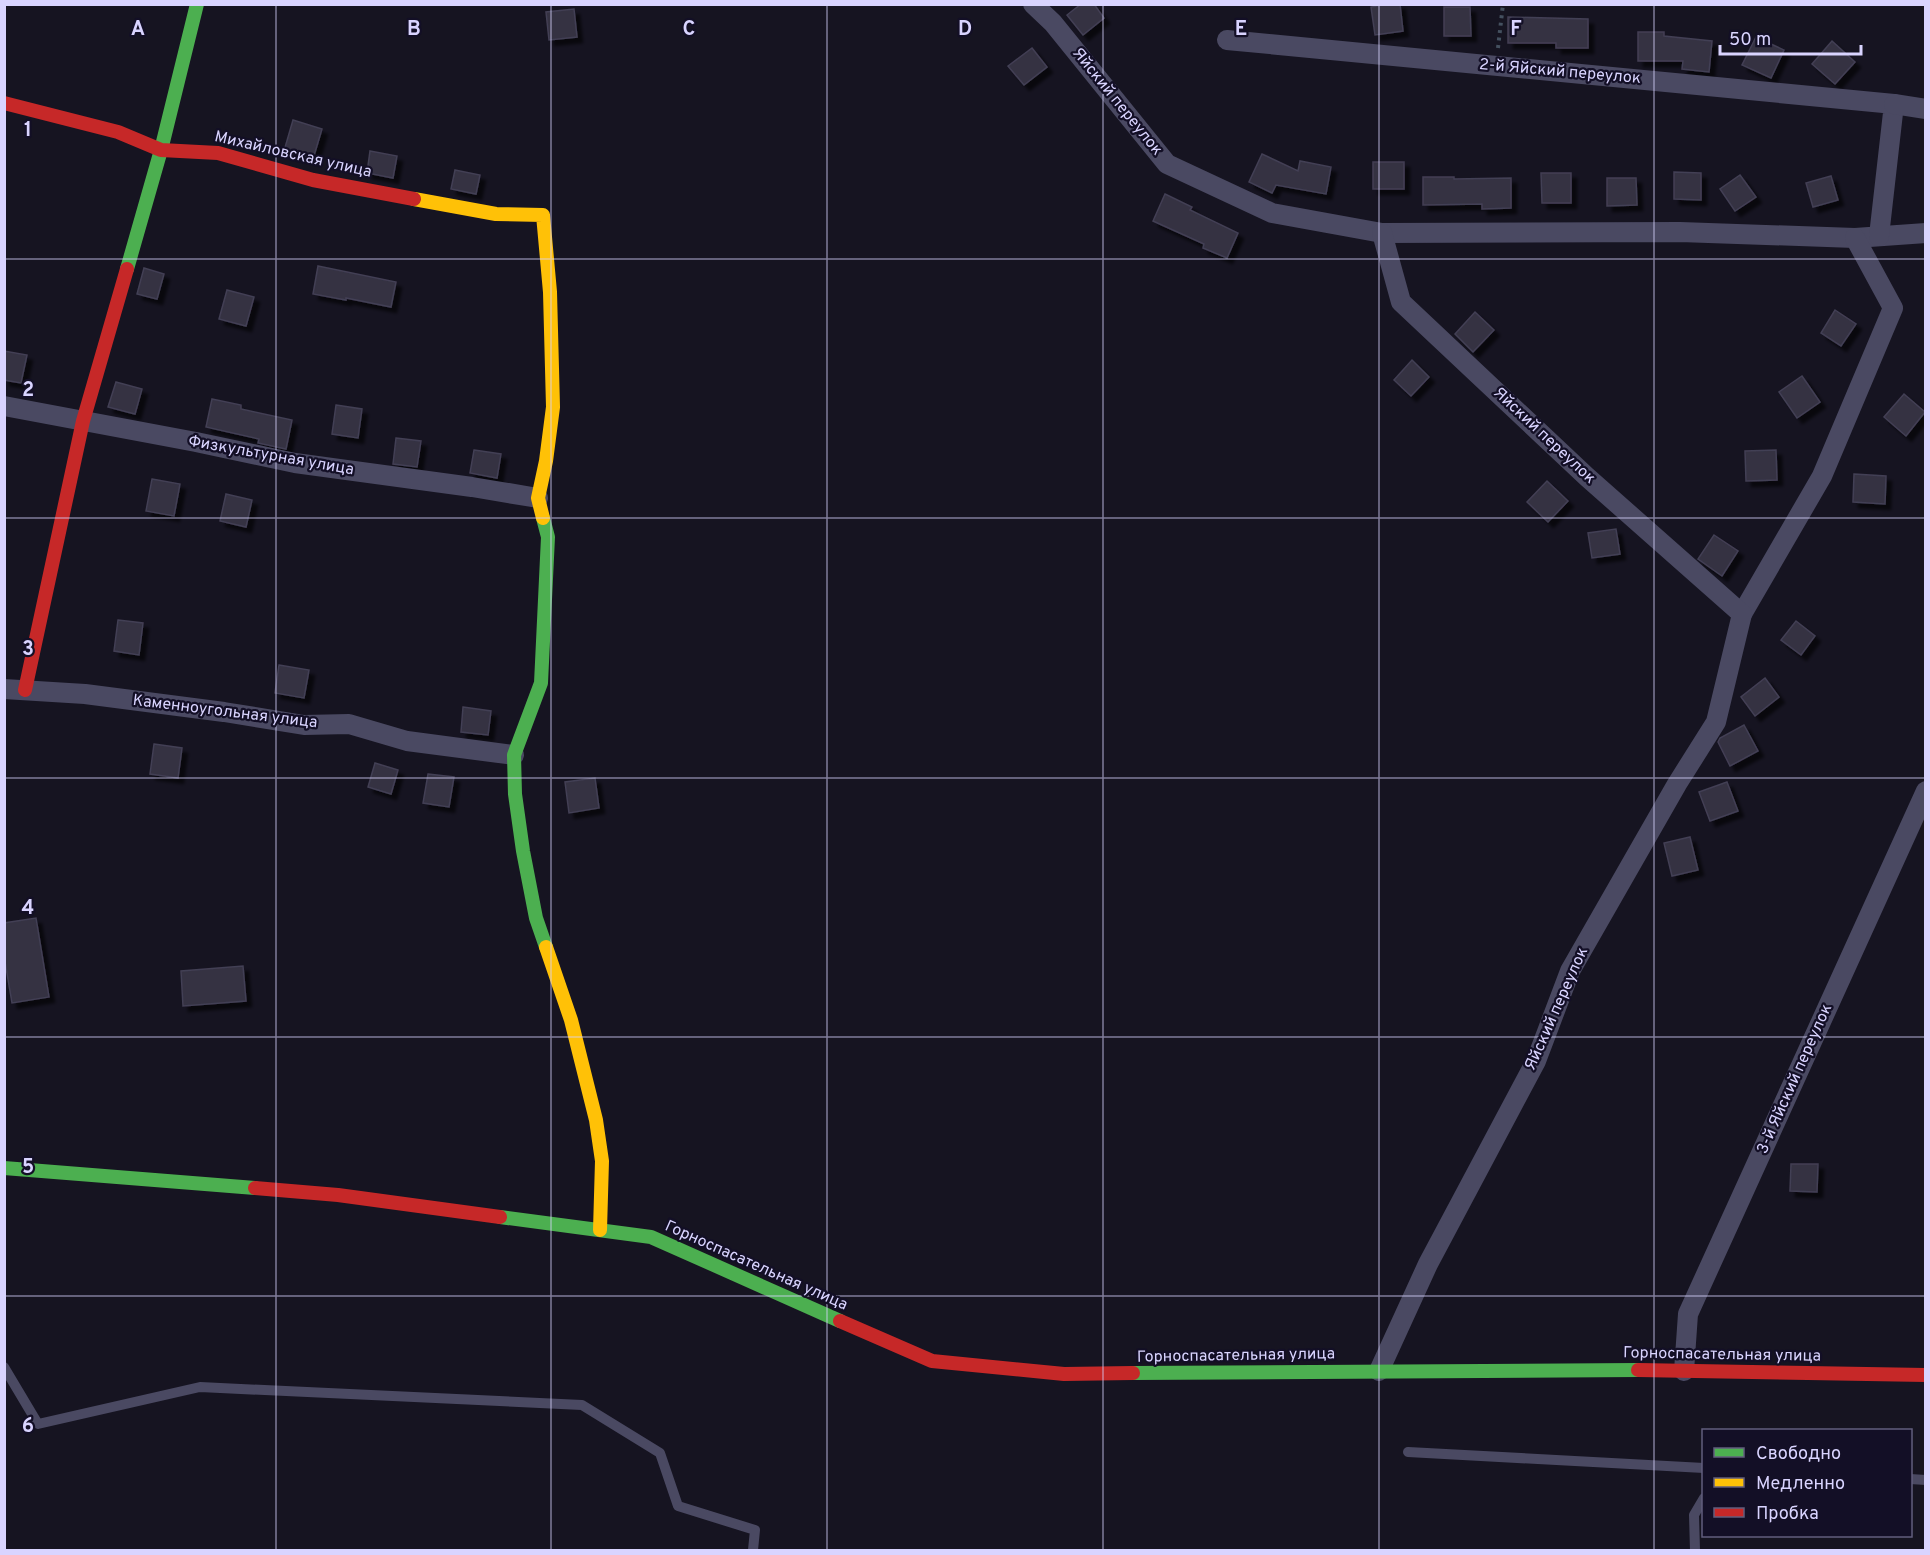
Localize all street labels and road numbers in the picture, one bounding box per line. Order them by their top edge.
street label: Яйский переулок [1067,44,1167,160]
street label: 2-й Яйский переулок [1478,55,1642,89]
street label: Михайловская улица [212,127,374,183]
street label: Яйский переулок [1489,383,1599,489]
street label: Физкультурная улица [187,432,355,480]
street label: Каменноугольная улица [132,691,318,733]
street label: Яйский переулок [1521,944,1593,1074]
street label: 3-й Яйский переулок [1753,1001,1837,1157]
street label: Горноспасательная улица [661,1217,851,1315]
street label: Горноспасательная улица [1623,1343,1821,1367]
street label: Горноспасательная улица [1137,1344,1335,1368]

